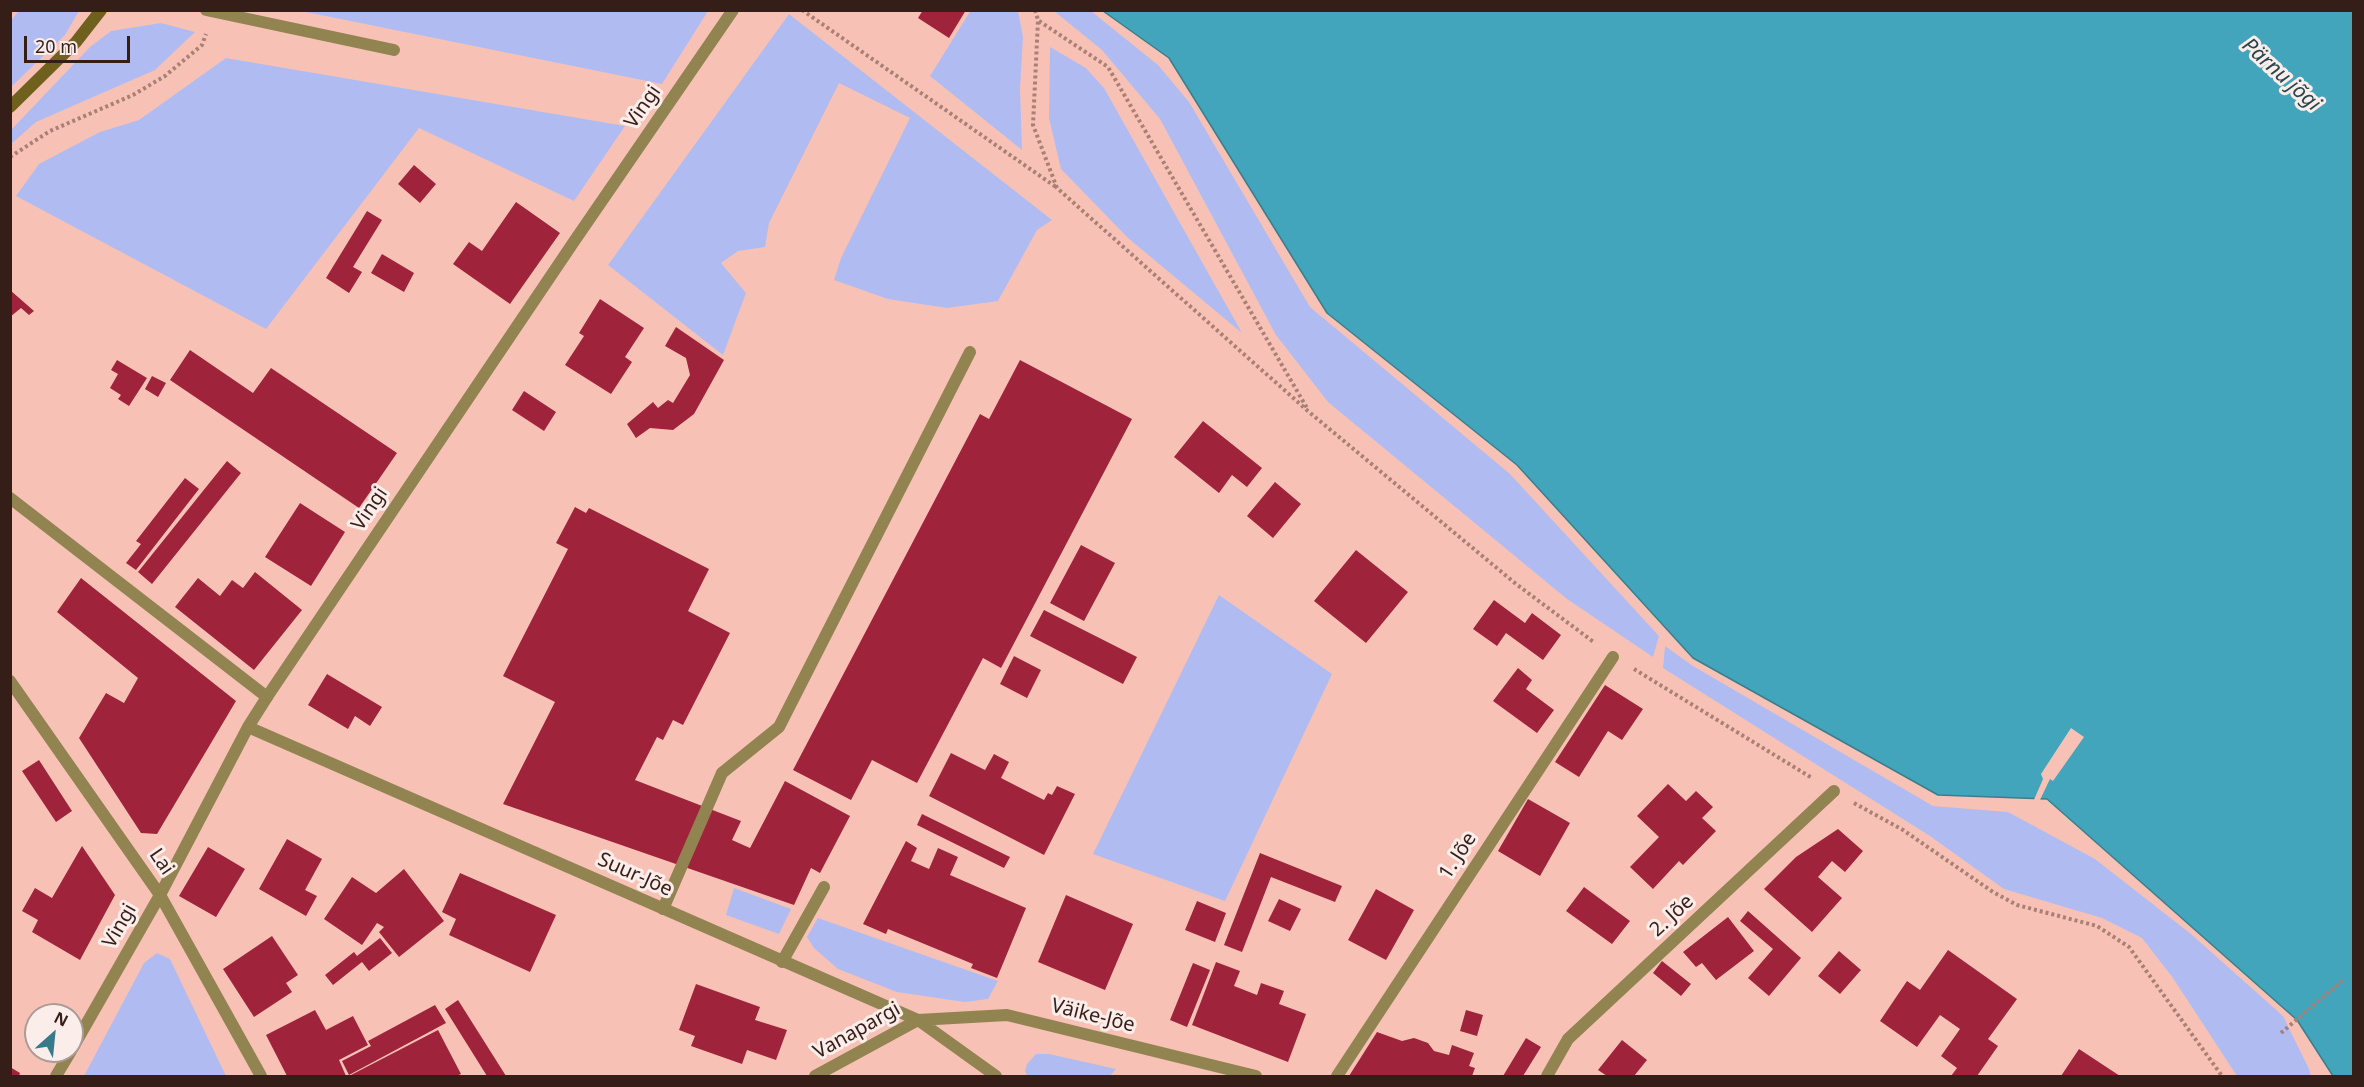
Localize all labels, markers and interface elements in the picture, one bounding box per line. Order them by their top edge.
scale bar [27,24,134,62]
water label: Pärnu jõgi [2237,33,2325,117]
text: 20 m [35,34,77,58]
street label: Vingi [620,81,666,133]
street label: Vingi [347,483,393,535]
street label: 1. Jõe [1434,828,1482,884]
street label: Lai [143,844,179,880]
street label: Suur-Jõe [594,848,676,902]
street label: 2. Jõe [1645,890,1699,942]
street label: Vingi [98,900,142,952]
street label: Väike-Jõe [1049,994,1137,1038]
street label: Vanapargi [809,997,905,1065]
north arrow [24,1003,84,1063]
text: N [50,1006,72,1031]

